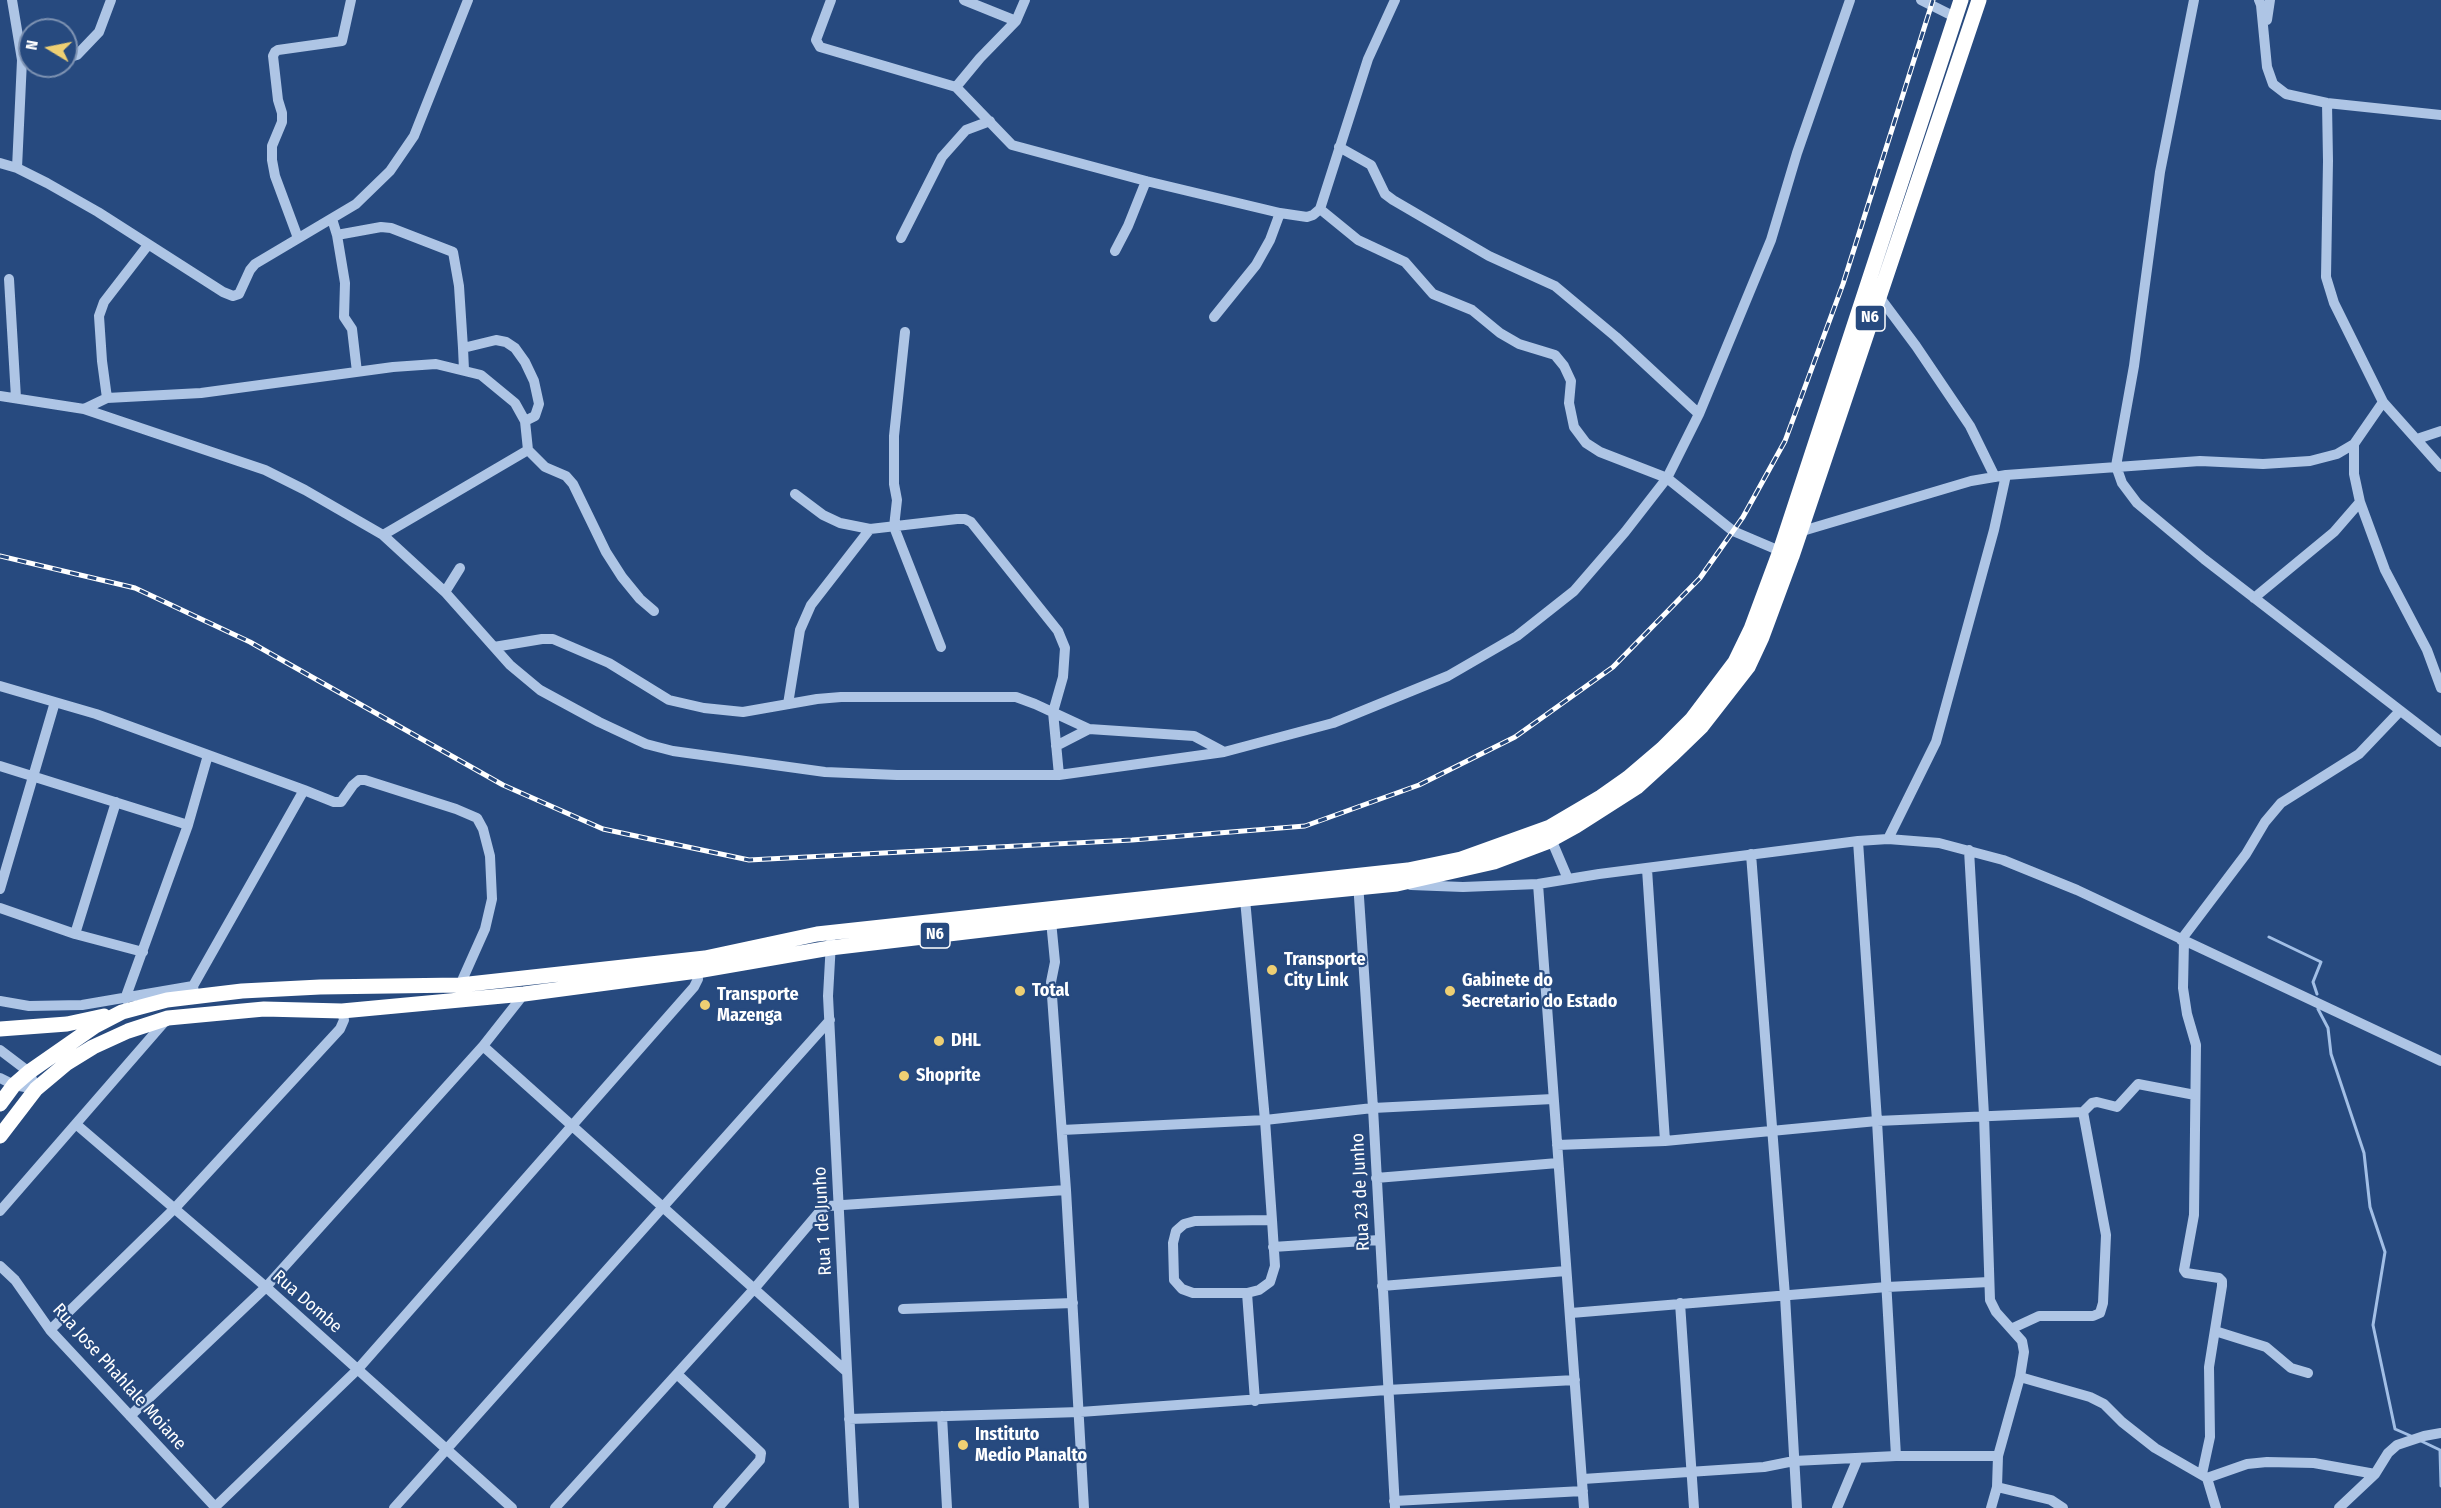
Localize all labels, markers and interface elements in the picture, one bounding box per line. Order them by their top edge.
north arrow [18,18,78,78]
text: N [22,39,42,52]
road number: N6 [1855,305,1885,331]
road number: N6 [920,922,950,948]
place label: Transporte City Link [1284,949,1366,992]
marker: Transporte City Link [1265,963,1279,977]
place label: Gabinete do Secretario do Estado [1462,970,1617,1012]
place label: Total [1032,980,1069,1002]
place label: Transporte Mazenga [717,984,799,1026]
marker: Total [1013,984,1027,998]
marker: Gabinete do Secretario do Estado [1443,984,1457,998]
marker: Transporte Mazenga [698,998,712,1012]
place label: DHL [951,1030,981,1052]
marker: DHL [932,1034,946,1048]
place label: Shoprite [916,1065,981,1087]
marker: Shoprite [897,1069,911,1083]
street label: Rua 23 de Junho [1347,1132,1375,1252]
street label: Rua 1 de Junho [809,1166,837,1276]
street label: Rua Dombe [268,1266,346,1338]
street label: Rua Jose Phahlale Moiane [48,1299,190,1455]
place label: Instituto Medio Planalto [975,1424,1087,1466]
marker: Instituto Medio Planalto [956,1438,970,1452]

